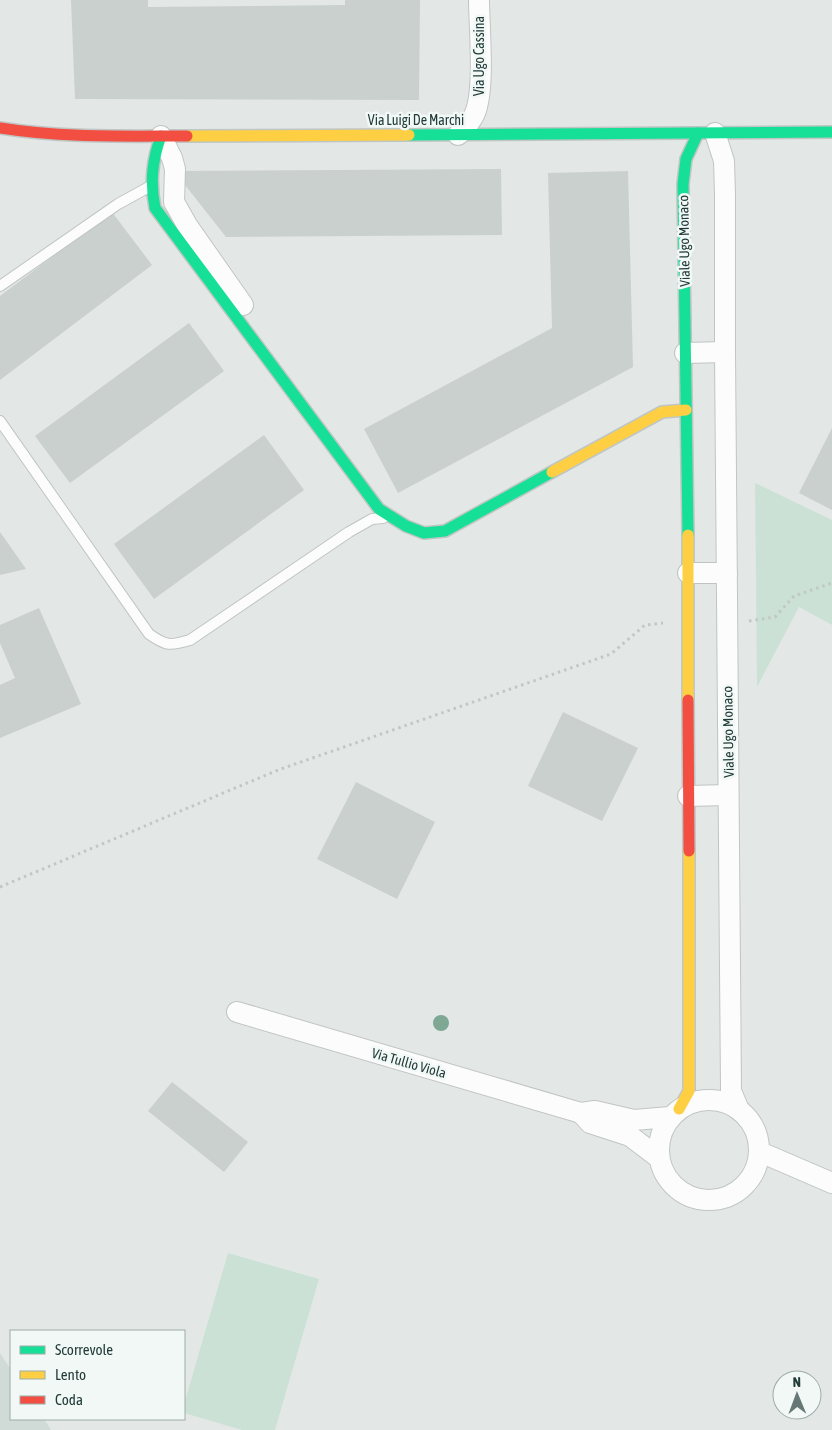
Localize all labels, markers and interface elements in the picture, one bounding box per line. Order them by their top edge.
street label: Via Ugo Cassina [471,16,487,96]
street label: Via Luigi De Marchi [368,112,464,128]
street label: Viale Ugo Monaco [675,195,693,287]
street label: Viale Ugo Monaco [719,686,737,778]
street label: Via Tullio Viola [370,1045,448,1081]
legend [10,1330,185,1420]
text: Scorrevole [55,1341,113,1358]
text: Lento [55,1366,86,1383]
north arrow [772,1370,822,1420]
text: N [793,1374,801,1390]
text: Coda [55,1391,83,1408]

